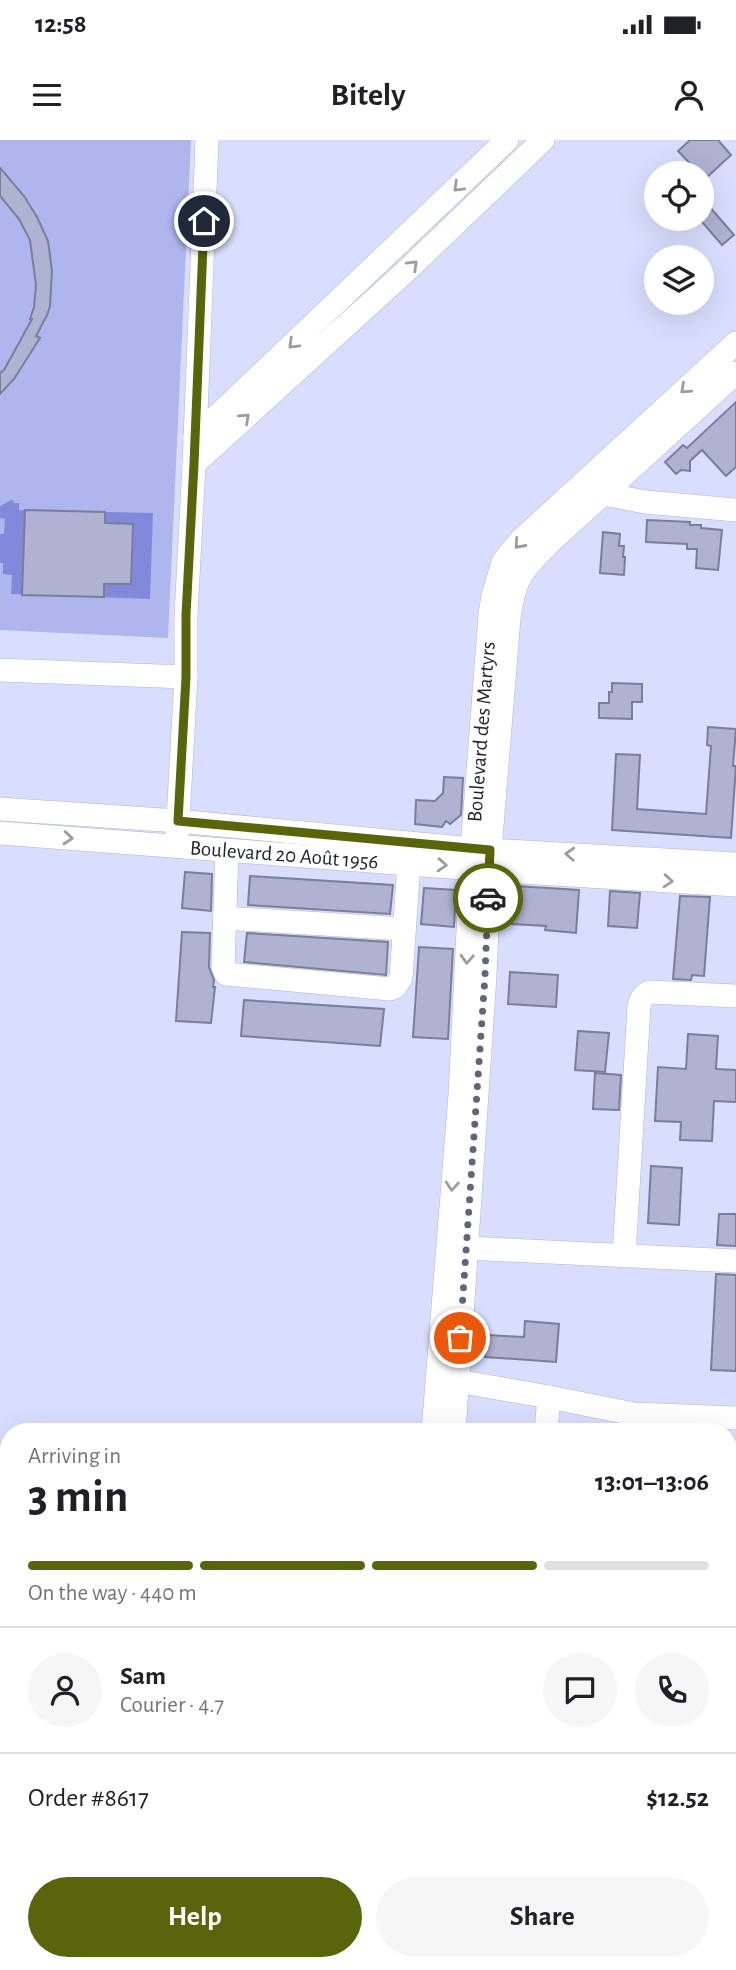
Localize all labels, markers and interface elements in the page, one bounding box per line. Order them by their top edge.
text: 12:58 [35,11,87,37]
icon: menu [28,76,66,114]
icon: person [670,76,708,114]
text: Bitely [330,79,406,111]
map controls [644,161,714,315]
button: locate [644,161,714,231]
one-way arrow [453,179,466,191]
pin [174,191,234,251]
icon: home [185,202,223,240]
button: layers [644,245,714,315]
one-way arrow [405,261,418,273]
one-way arrow [288,335,301,348]
one-way arrow [680,381,693,393]
one-way arrow [237,414,250,427]
one-way arrow [515,536,527,549]
street label: Boulevard des Martyrs [464,641,498,823]
one-way arrow [63,831,74,846]
street label: Boulevard 20 Août 1956 [189,837,379,872]
one-way arrow [564,847,575,862]
one-way arrow [436,857,447,872]
courier [453,863,523,933]
one-way arrow [663,873,674,888]
icon: car [469,879,507,917]
one-way arrow [460,954,475,965]
one-way arrow [445,1181,460,1192]
pin [430,1308,490,1368]
icon: bag [441,1319,479,1357]
text: Arriving in [28,1445,121,1468]
text: 13:01–13:06 [595,1469,709,1495]
text: 3 min [28,1474,128,1520]
text: On the way · 440 m [28,1582,197,1605]
button: person [28,1653,102,1727]
button: chat [543,1653,617,1727]
button: phone [635,1653,709,1727]
text: Sam [120,1663,166,1689]
text: Courier · 4.7 [120,1694,224,1717]
text: Order #8617 [28,1785,149,1811]
text: $12.52 [646,1785,709,1811]
button: Help [28,1877,362,1957]
button: Share [376,1877,709,1957]

